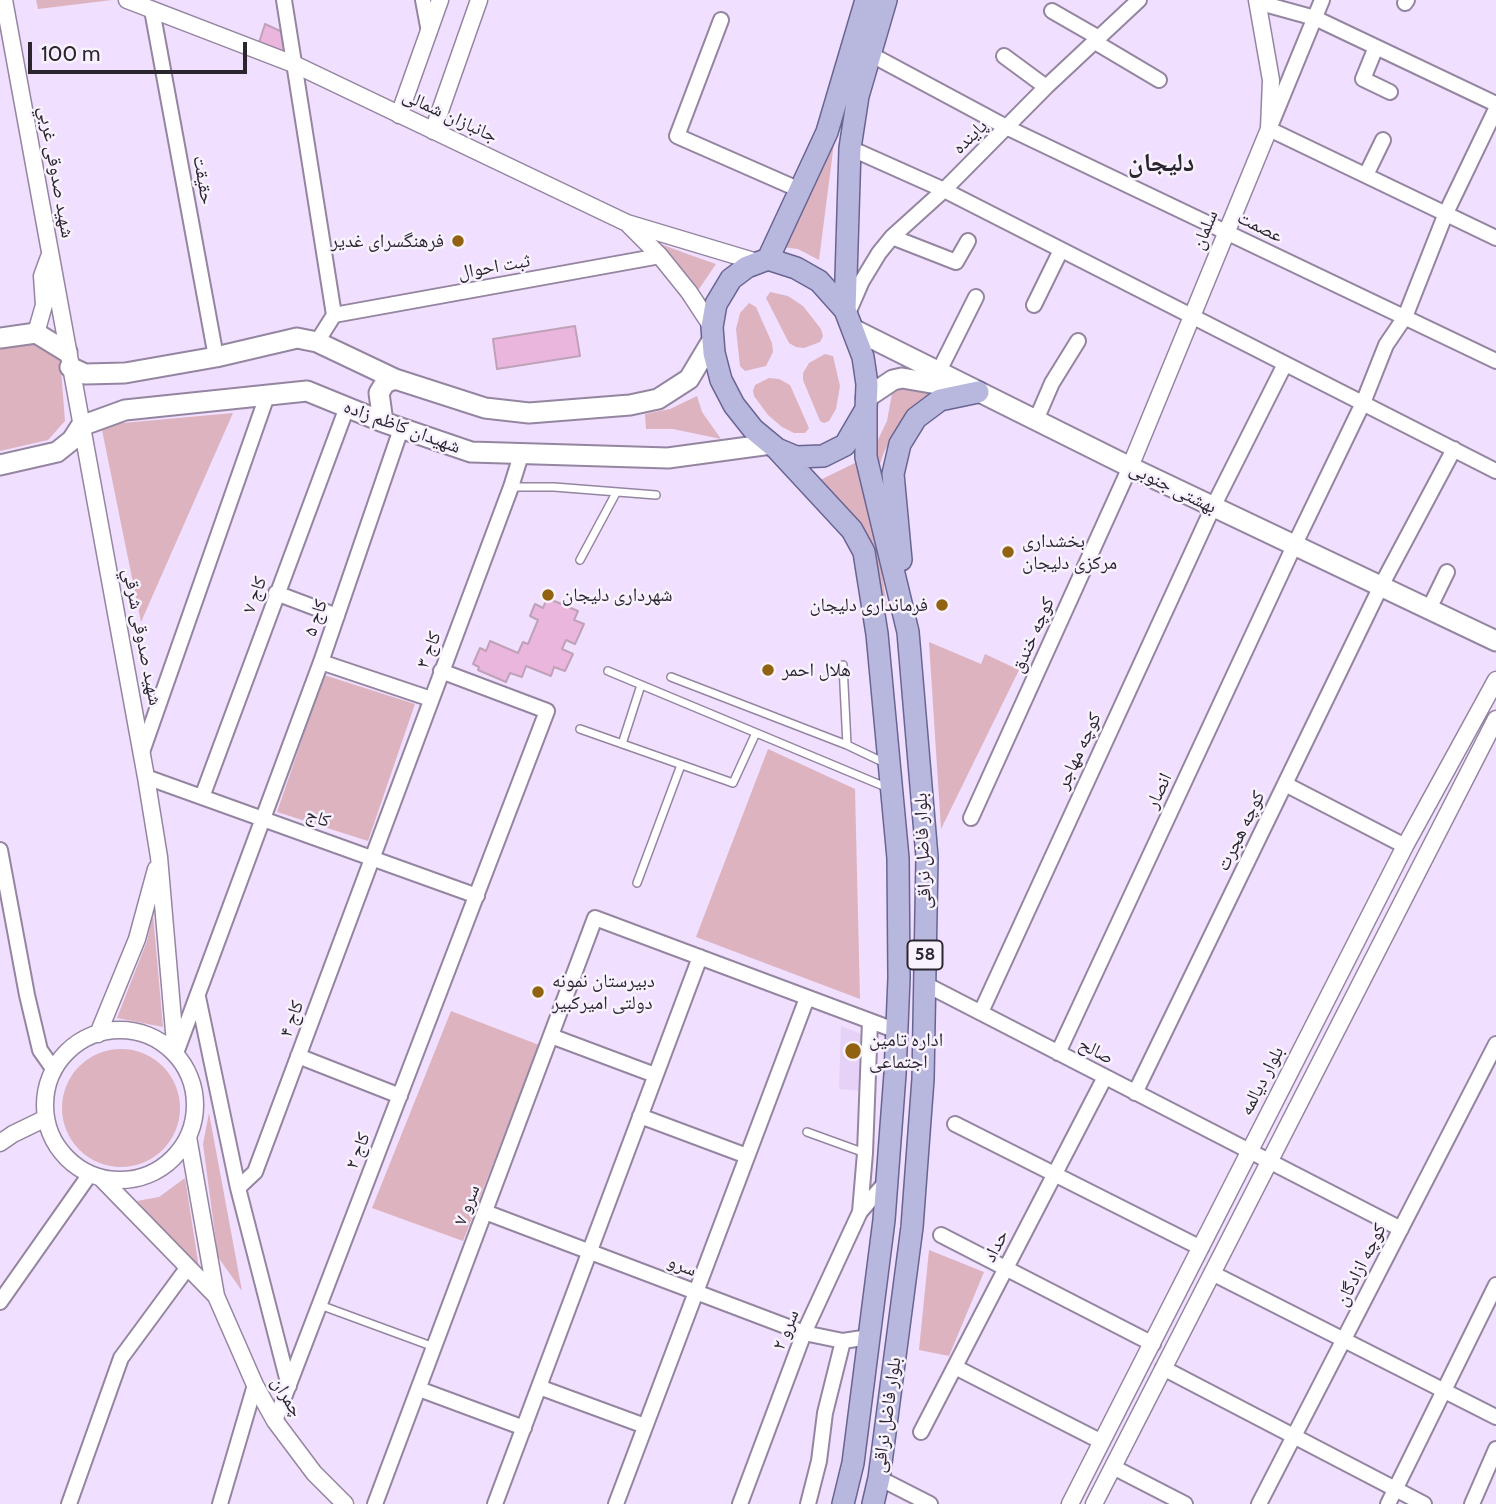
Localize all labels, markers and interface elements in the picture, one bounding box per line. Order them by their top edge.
scale bar [32,28,250,72]
text: 100 m [41,41,100,66]
street label: جانبازان شمالی [399,84,501,148]
street label: شهید صدوقی غربي [33,104,79,240]
street label: پاینده [948,115,992,159]
district label: دلیجان [1128,147,1194,179]
street label: حقیقت [188,154,218,206]
street label: عصمت [1234,206,1286,248]
street label: سلمان [1187,207,1223,253]
place label: فرهنگسرای غدیر [331,230,444,252]
marker: فرهنگسرای غدیر [450,233,466,249]
street label: ثبت احوال [456,249,532,285]
street label: شهیدان کاظم زاده [341,395,463,459]
street label: بهشتی جنوبی [1126,457,1220,519]
place label: بخشداری مرکزی دلیجان [1022,530,1117,574]
marker: بخشداری مرکزی دلیجان [1000,544,1016,560]
street label: شهید صدوقی شرقي [118,566,166,708]
street label: کاج ۷ [238,573,272,617]
place label: شهرداری دلیجان [562,584,672,606]
marker: شهرداری دلیجان [540,587,556,603]
place label: فرمانداری دلیجان [809,594,928,616]
street label: کوچه خندق [1006,594,1060,676]
street label: کاج ۵ [299,597,333,639]
marker: فرمانداری دلیجان [934,597,950,613]
street label: کاج ۳ [412,628,446,672]
place label: هلال احمر [782,659,851,681]
marker: هلال احمر [760,662,776,678]
street label: کوچه مهاجر [1051,709,1107,793]
street label: انصار [1141,770,1177,812]
street label: کوچه هجرت [1212,787,1270,875]
street label: بلوار فاضل نراقی [910,792,936,910]
street label: کاج [302,803,334,833]
road number: 58 [908,940,942,970]
place label: دبیرستان نمونه دولتی امیرکبیر [552,970,655,1014]
marker: دبیرستان نمونه دولتی امیرکبیر [530,984,546,1000]
street label: کاج ۴ [275,997,309,1041]
place label: اداره تامین اجتماعی [869,1029,943,1073]
street label: صالح [1075,1032,1117,1070]
marker: اداره تامین اجتماعی [843,1041,863,1061]
street label: بلوار دیالمه [1235,1043,1289,1119]
street label: کاج ۲ [341,1129,375,1173]
street label: سرو ۷ [449,1181,485,1229]
street label: کوچه ازادگان [1330,1220,1392,1310]
street label: حداد [978,1226,1014,1266]
street label: سرو [664,1250,700,1282]
street label: سرو ۲ [768,1306,804,1354]
street label: بلوار فاضل نراقی [868,1356,906,1474]
street label: چمران [266,1373,308,1421]

